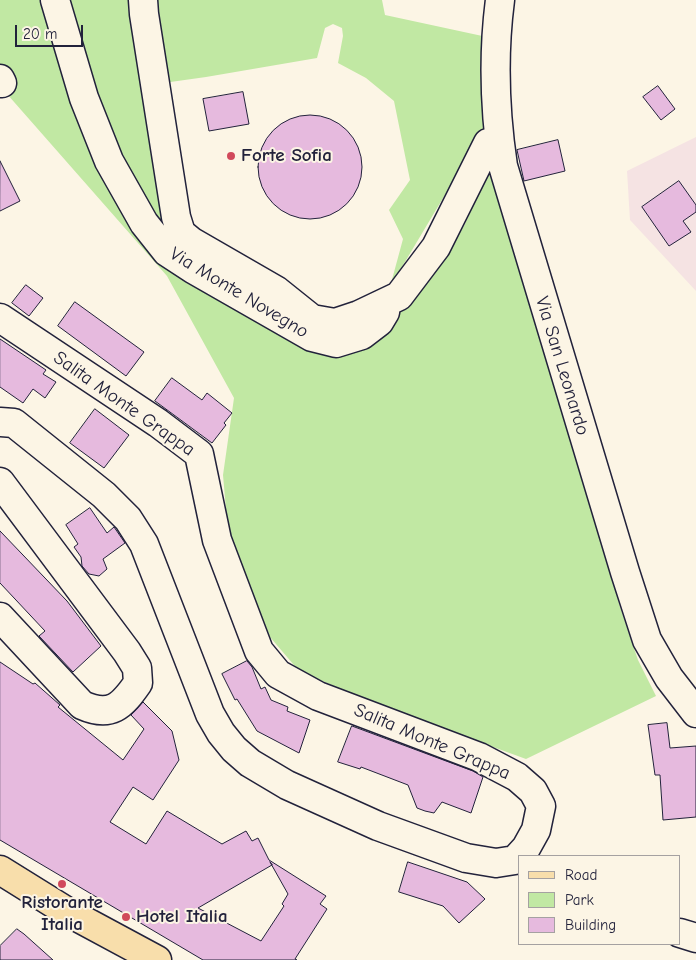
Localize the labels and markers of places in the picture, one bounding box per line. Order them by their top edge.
place label: Forte Sofia [241,145,332,167]
marker: Forte Sofia [225,150,237,162]
marker: Ristorante Italia [56,878,68,890]
place label: Ristorante Italia [21,892,103,936]
place label: Hotel Italia [136,906,228,928]
marker: Hotel Italia [120,911,132,923]

